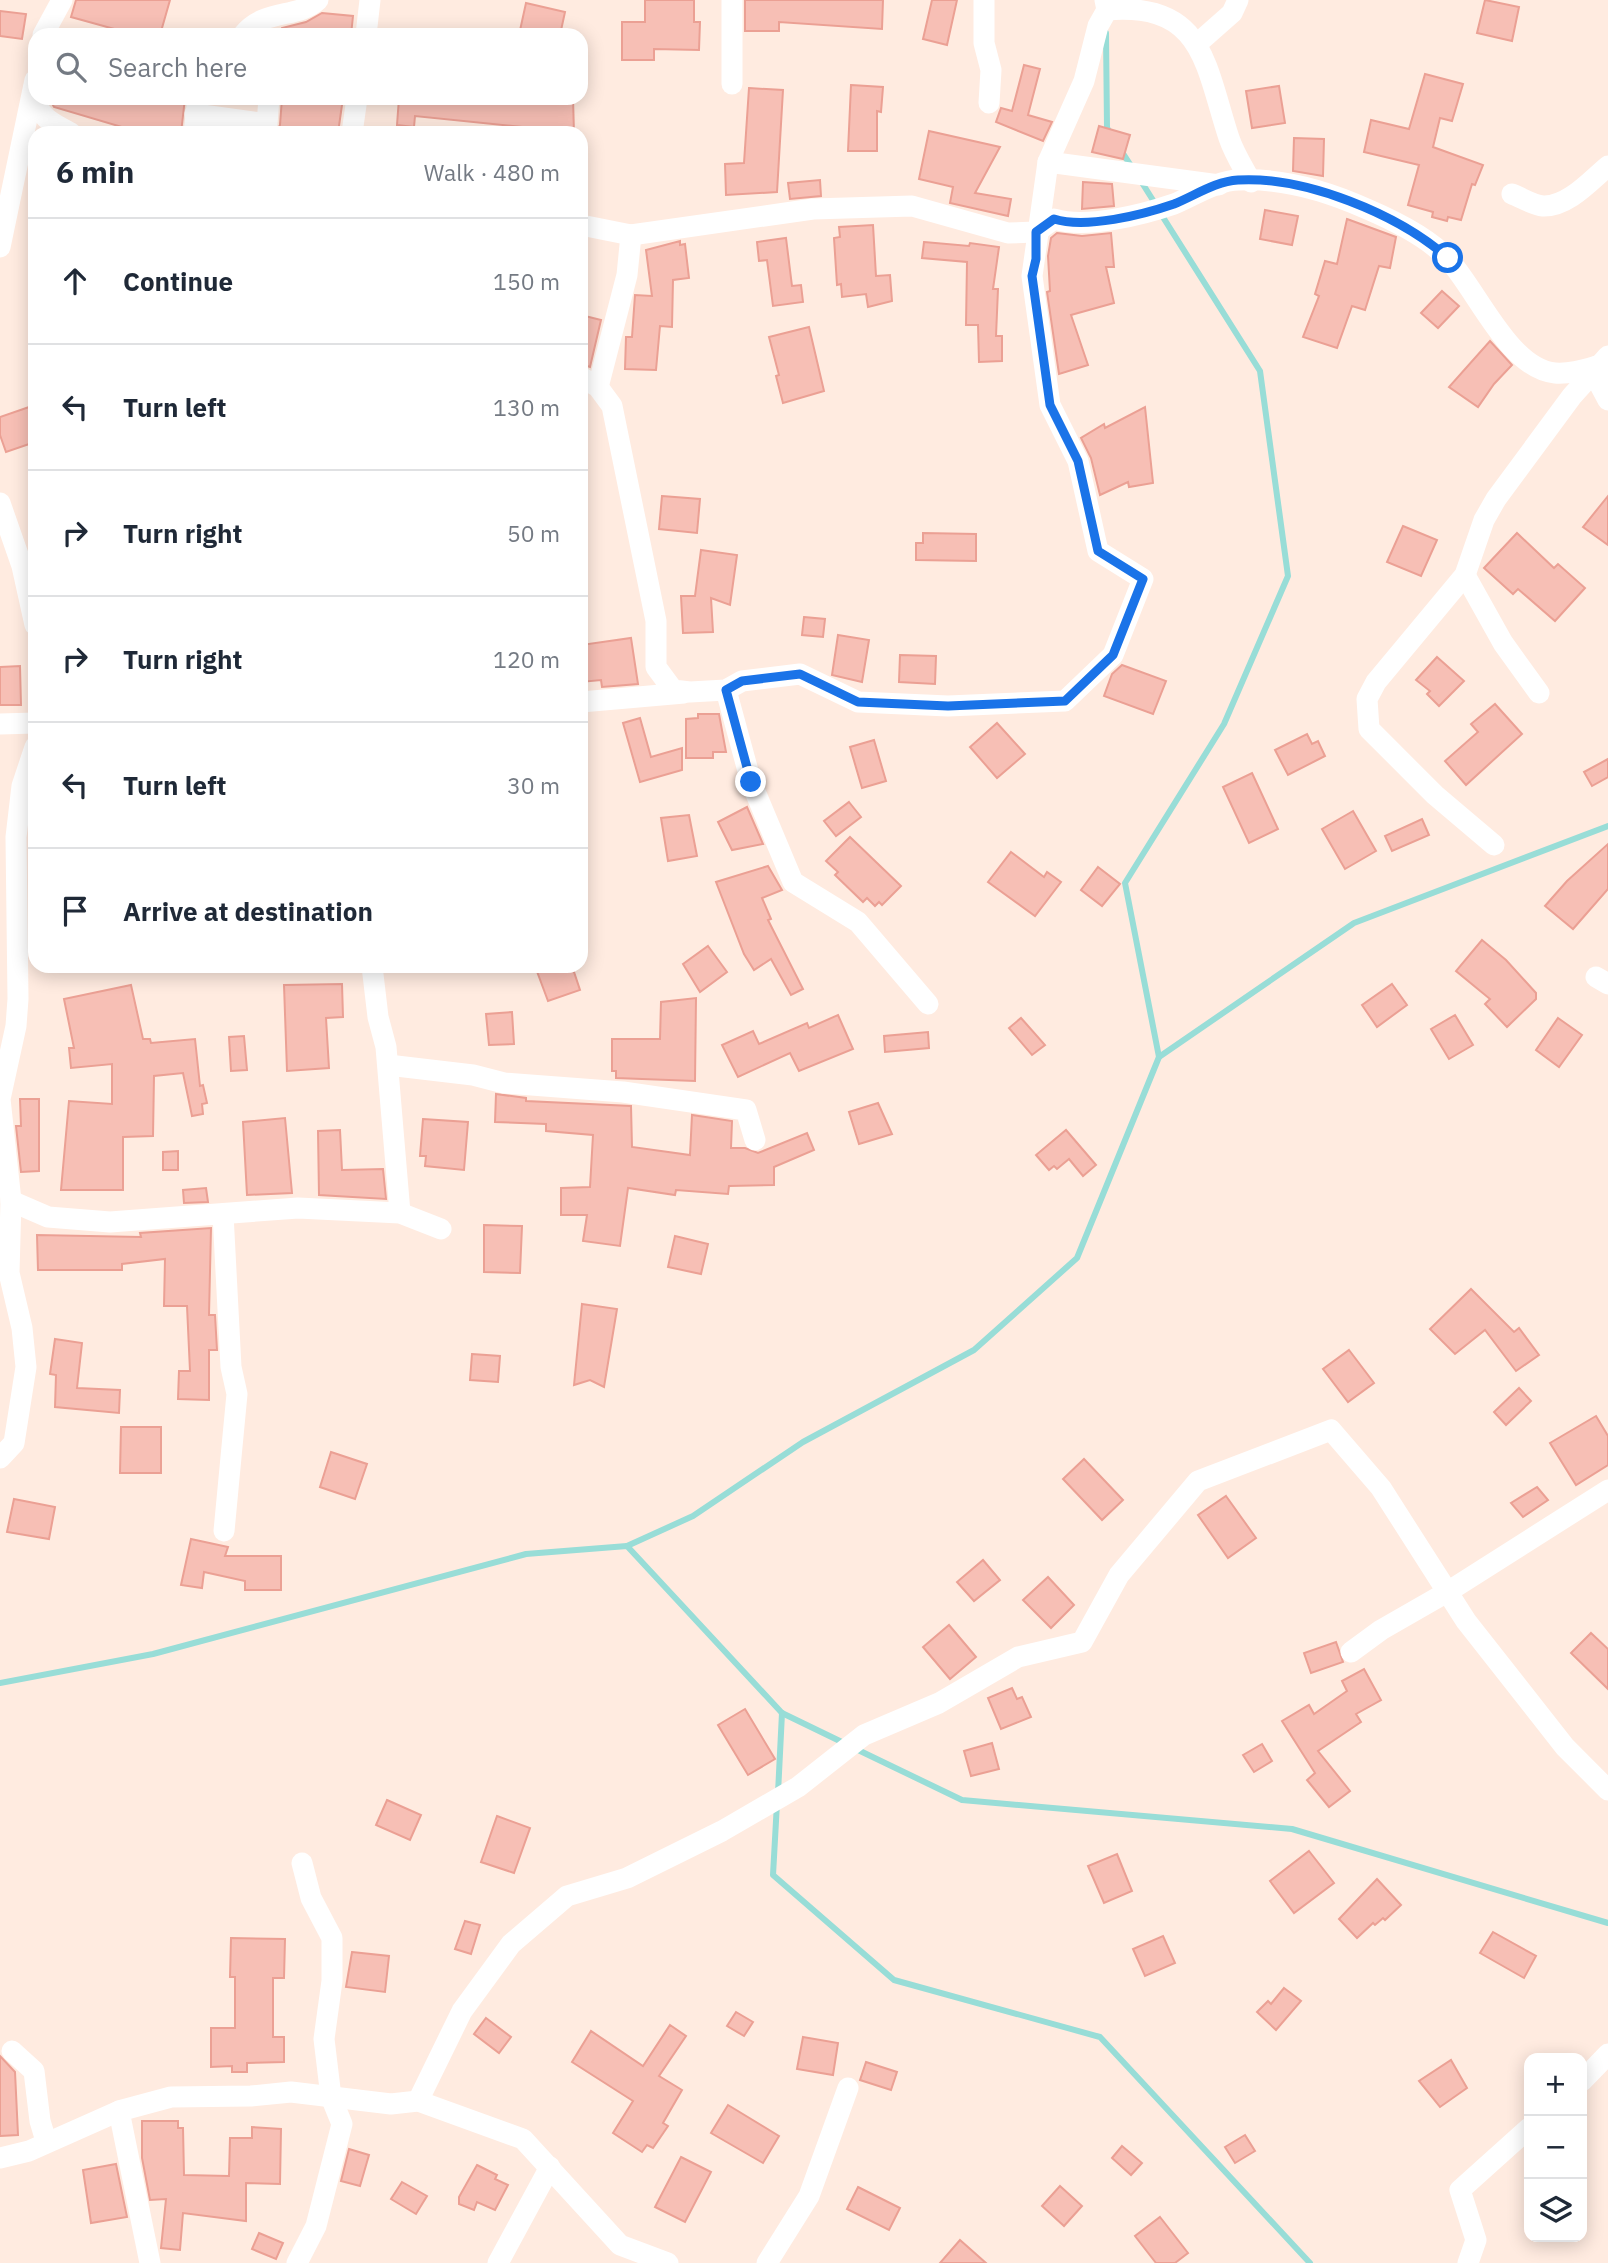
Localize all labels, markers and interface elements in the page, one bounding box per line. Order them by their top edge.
search box [28,28,588,105]
icon: search [52,48,90,86]
text: Search here [108,50,247,84]
text: 6 min [56,152,134,191]
text: Walk · 480 m [424,157,560,187]
route start [1432,242,1463,273]
icon: ahead [56,262,94,300]
text: Continue [123,264,233,298]
text: 150 m [493,266,560,296]
icon: left [56,388,94,426]
text: Turn left [123,390,226,424]
text: 130 m [493,392,560,422]
icon: right [56,514,94,552]
text: Turn right [123,516,242,550]
text: 50 m [507,518,560,548]
icon: right [56,640,94,678]
text: Turn right [123,642,242,676]
text: 120 m [493,644,560,674]
icon: left [56,766,94,804]
route end [735,766,766,797]
text: Turn left [123,768,226,802]
text: 30 m [507,770,560,800]
icon: arrive [56,892,94,930]
text: Arrive at destination [123,894,373,928]
map controls [1524,2053,1587,2242]
button: + [1524,2053,1587,2116]
button: − [1524,2116,1587,2179]
button: layers [1524,2179,1587,2242]

